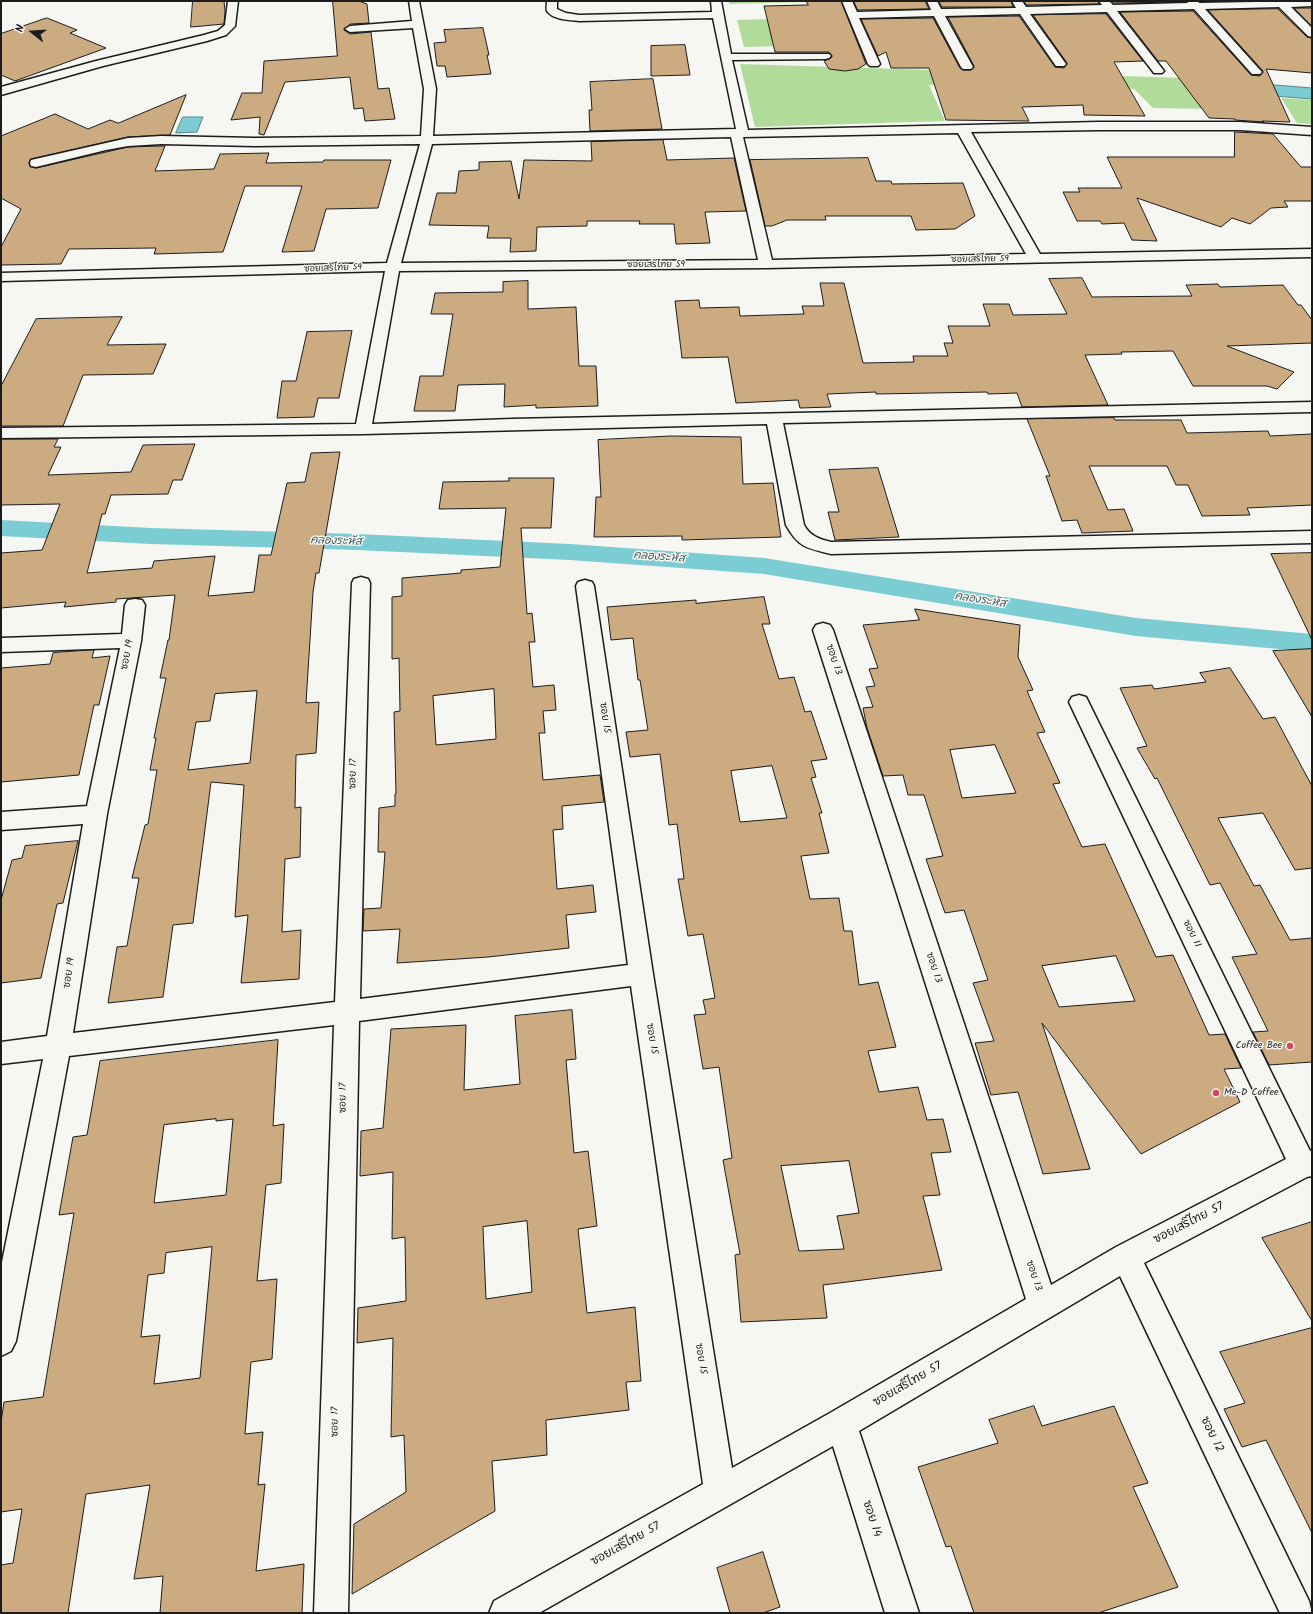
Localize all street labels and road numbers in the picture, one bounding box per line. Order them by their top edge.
street label: ซอยเสรีไทย 59 [951,254,1009,266]
street label: ซอยเสรีไทย 59 [627,260,685,270]
street label: ซอยเสรีไทย 59 [304,263,362,275]
street label: ซอย 19 [119,639,137,671]
street label: ซอย 13 [822,643,844,677]
street label: ซอย 15 [596,702,612,734]
street label: ซอย 17 [347,759,361,789]
street label: ซอย 11 [1179,918,1203,950]
street label: ซอย 13 [922,951,944,985]
street label: ซอย 19 [62,957,78,989]
street label: ซอย 15 [643,1023,659,1055]
street label: ซอย 17 [338,1083,350,1113]
street label: ซอยเสรีไทย 57 [1152,1200,1226,1248]
street label: ซอย 13 [1022,1259,1044,1293]
street label: ซอย 15 [692,1343,708,1375]
street label: ซอยเสรีไทย 57 [871,1360,945,1410]
street label: ซอย 17 [330,1407,342,1437]
street label: ซอย 12 [1196,1415,1226,1455]
street label: ซอย 14 [858,1499,884,1539]
street label: ซอยเสรีไทย 57 [589,1520,663,1570]

